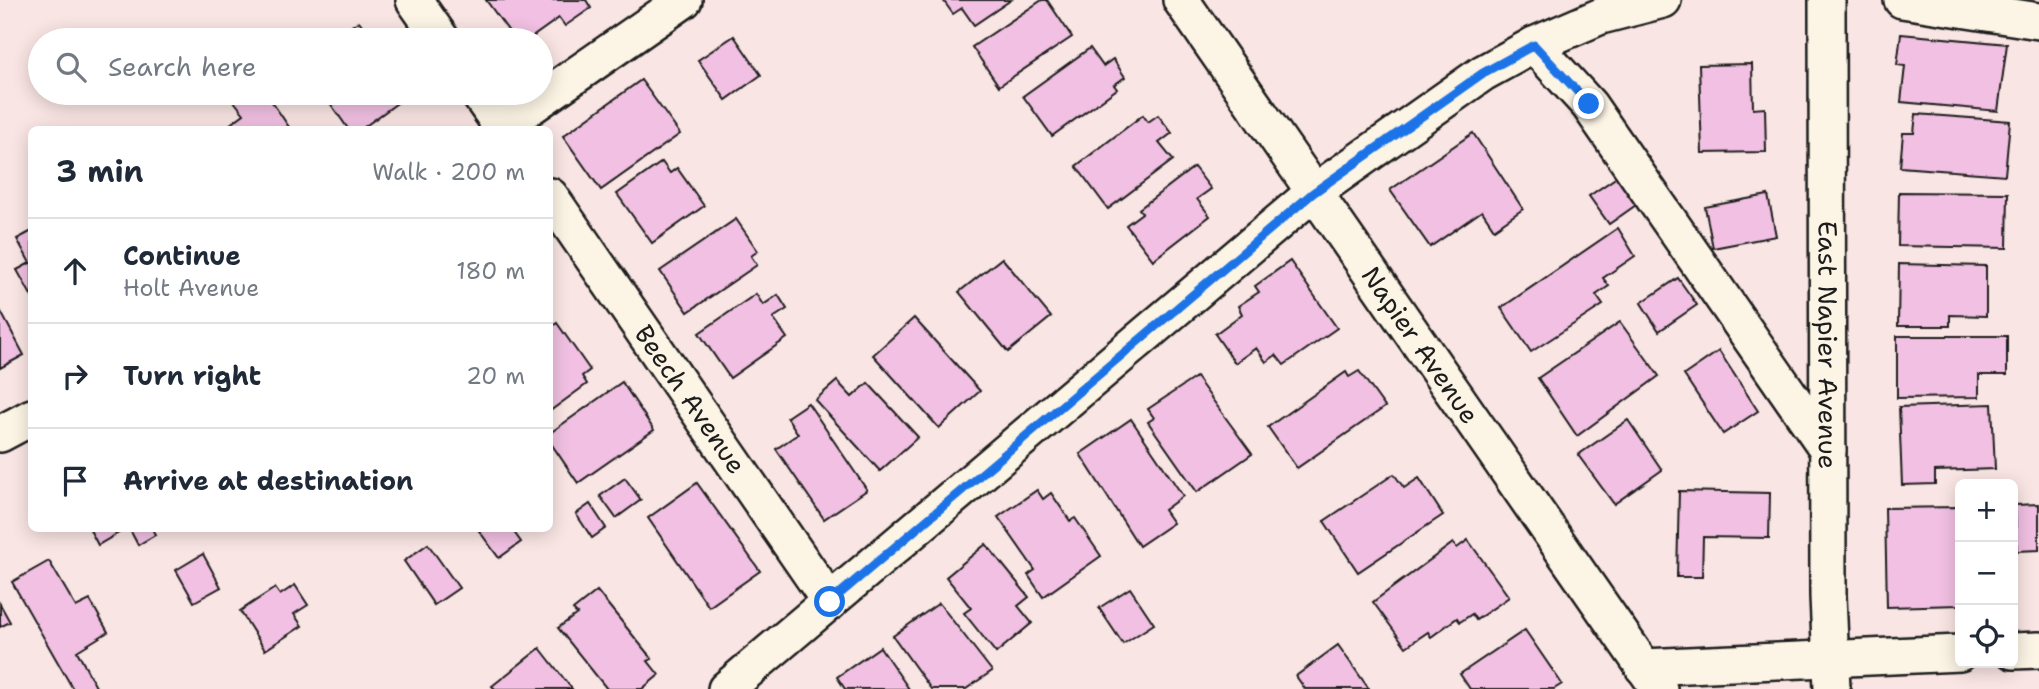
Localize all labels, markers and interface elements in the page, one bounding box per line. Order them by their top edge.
search box [28,28,553,105]
icon: search [52,48,90,86]
text: Search here [108,49,257,84]
route end [1573,88,1604,119]
text: 3 min [56,151,143,192]
text: Walk · 200 m [372,157,525,187]
street label: East Napier Avenue [1810,221,1846,469]
text: Continue [123,238,241,273]
icon: ahead [56,252,94,290]
text: 180 m [456,256,525,286]
street label: Napier Avenue [1354,259,1488,430]
text: Holt Avenue [123,273,259,303]
street label: Beech Avenue [627,318,754,480]
icon: right [56,357,94,395]
text: Turn right [123,358,261,393]
text: 20 m [466,361,525,391]
icon: arrive [56,462,94,500]
text: Arrive at destination [123,463,413,498]
map controls [1955,479,2018,668]
button: + [1955,479,2018,542]
button: − [1955,542,2018,605]
route start [814,586,845,617]
button: locate [1955,605,2018,668]

